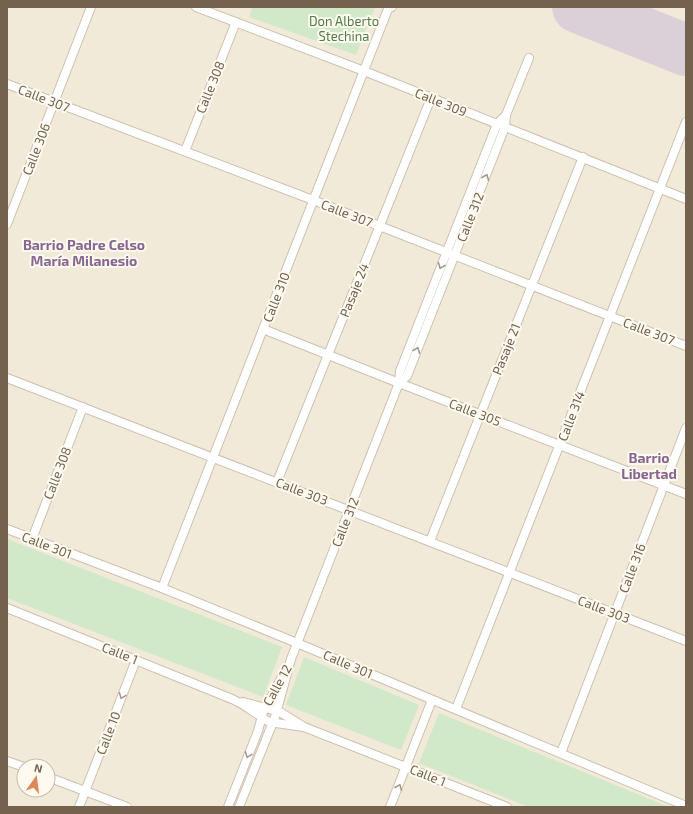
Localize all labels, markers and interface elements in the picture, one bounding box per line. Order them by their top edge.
park label: Don Alberto Stechina [309,13,379,44]
street label: Calle 308 [192,58,228,116]
street label: Calle 307 [16,81,72,115]
street label: Calle 309 [413,84,469,120]
street label: Calle 306 [19,121,53,177]
one-way arrow [481,173,489,180]
street label: Calle 312 [453,190,487,244]
street label: Calle 307 [319,196,375,230]
district label: Barrio Padre Celso María Milanesio [23,236,145,269]
street label: Pasaje 24 [336,261,372,319]
one-way arrow [438,262,446,269]
street label: Calle 310 [259,270,293,324]
street label: Calle 307 [621,314,677,348]
street label: Pasaje 21 [488,321,524,377]
one-way arrow [413,346,421,353]
street label: Calle 314 [554,389,588,443]
street label: Calle 305 [447,395,503,429]
street label: Calle 308 [40,444,74,502]
district label: Barrio Libertad [621,449,677,482]
street label: Calle 303 [274,474,330,508]
street label: Calle 312 [328,495,362,549]
street label: Calle 301 [20,528,74,562]
street label: Calle 316 [615,541,649,595]
street label: Calle 303 [576,592,632,626]
street label: Calle 1 [100,639,140,667]
street label: Calle 301 [321,646,375,682]
street label: Calle 12 [259,662,295,708]
one-way arrow [119,692,127,699]
street label: Calle 10 [92,709,124,757]
one-way arrow [245,751,253,758]
north arrow [16,758,56,798]
text: N [33,761,44,775]
street label: Calle 1 [408,761,448,789]
one-way arrow [394,783,402,790]

